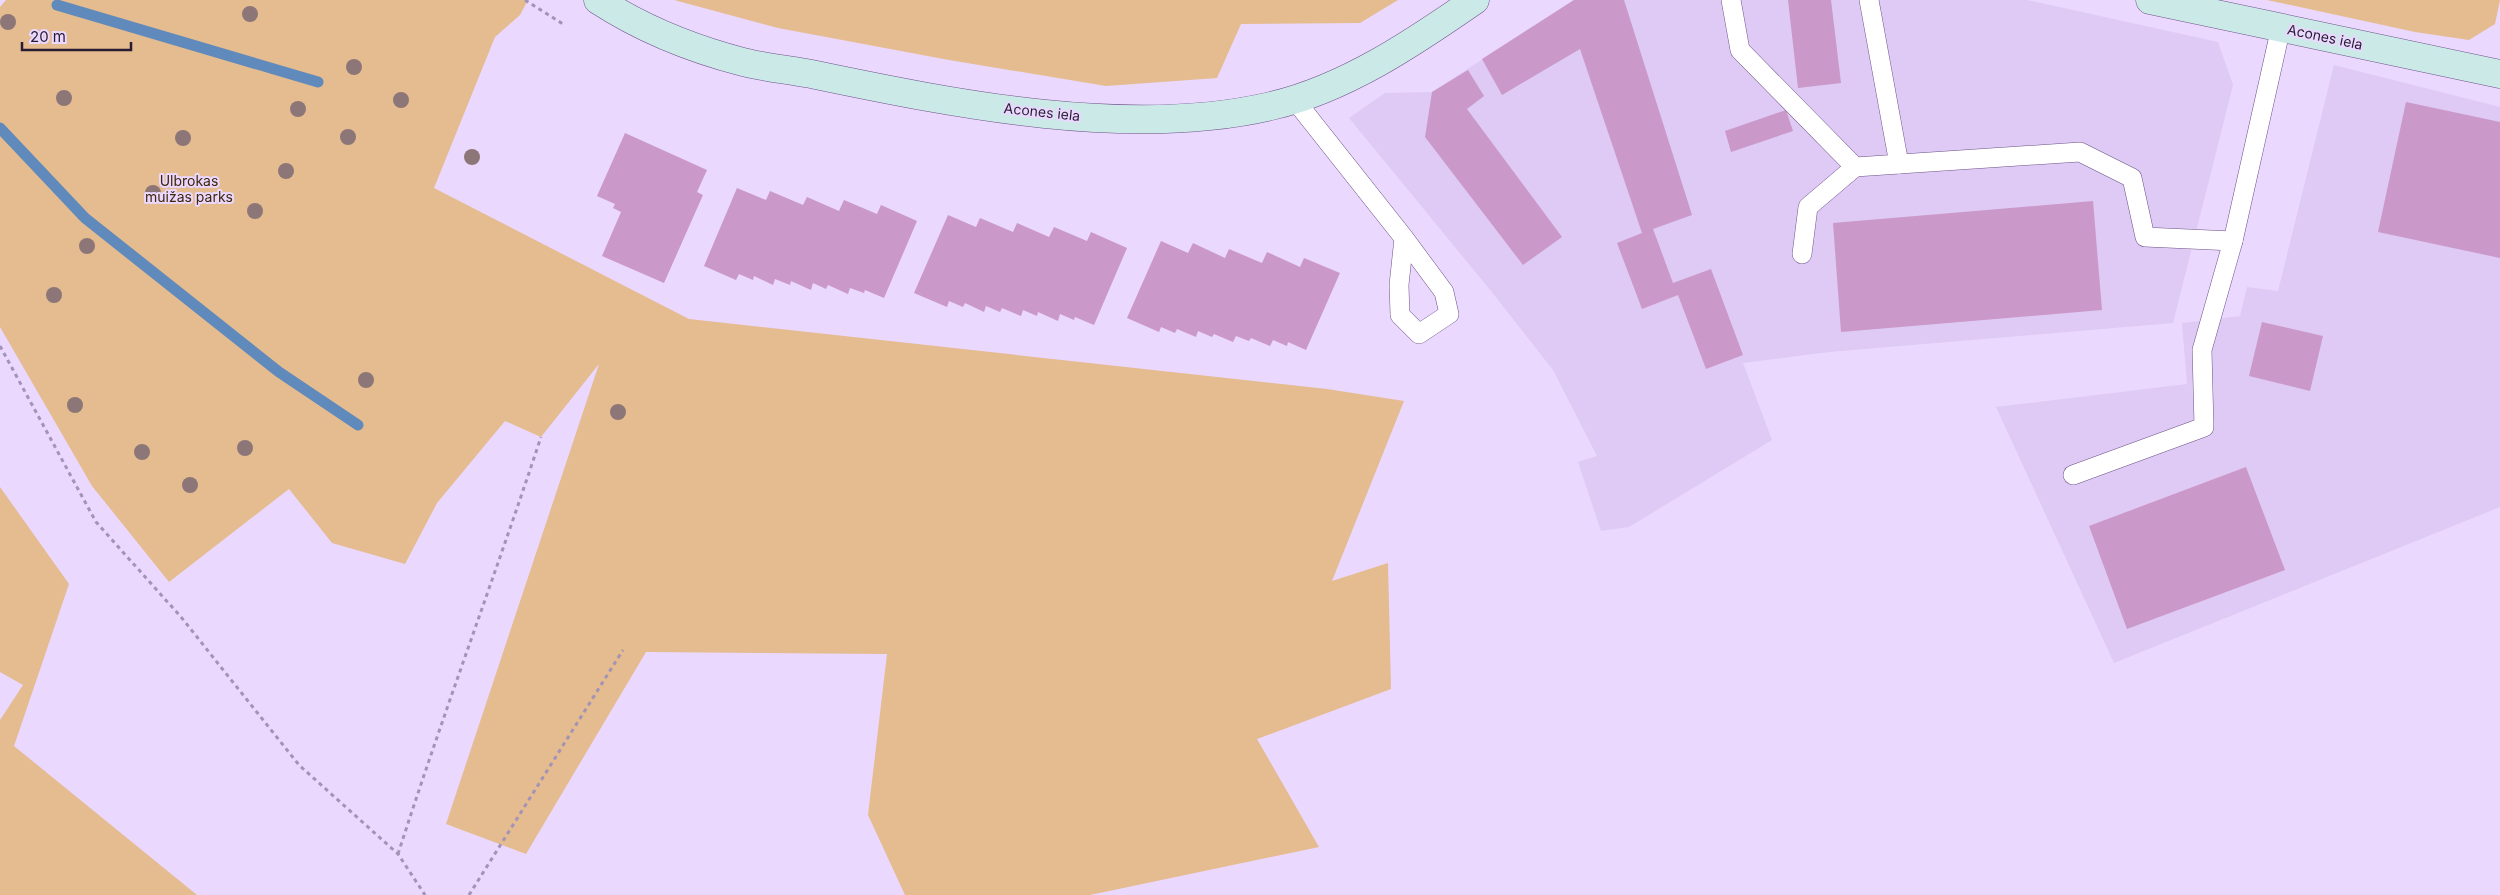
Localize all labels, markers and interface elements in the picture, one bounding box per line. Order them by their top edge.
scale bar [22,20,131,52]
street label: Acones iela [2286,20,2364,53]
text: 20 m [30,27,66,46]
street label: Acones iela [1003,99,1081,124]
park label: Ulbrokas muižas parks [145,172,233,205]

